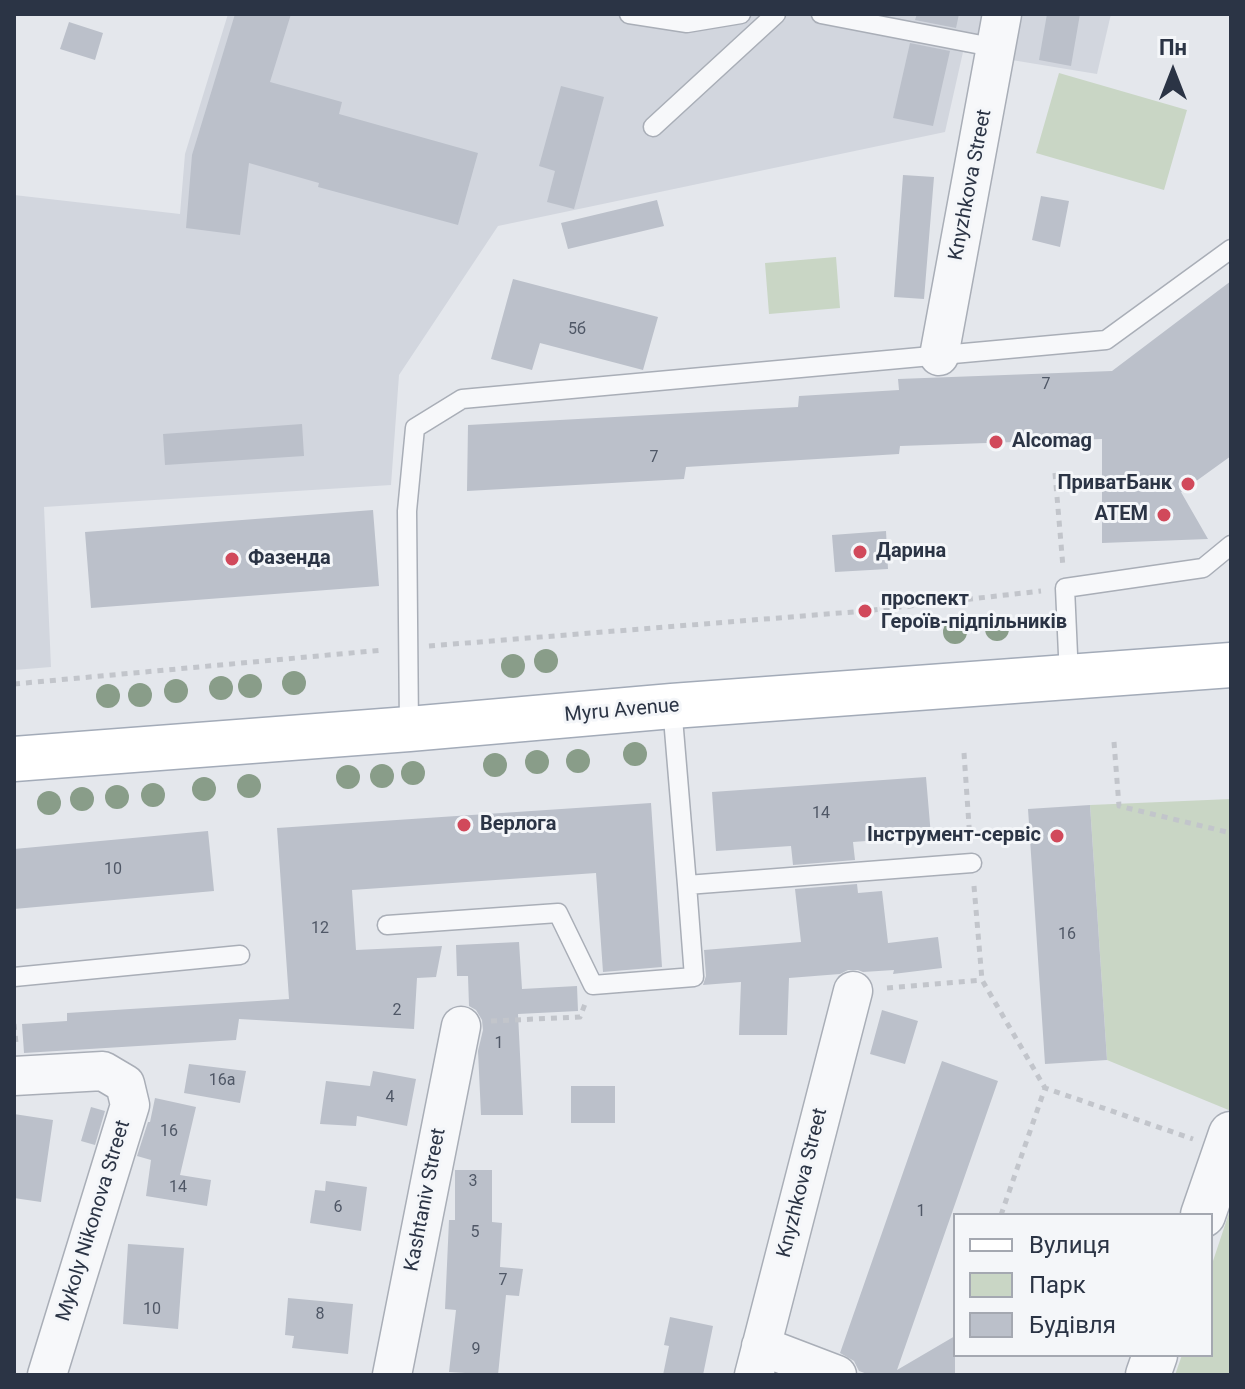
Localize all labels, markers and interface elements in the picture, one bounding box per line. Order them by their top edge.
north arrow [1133,32,1213,112]
text: Пн [1159,35,1187,60]
street label: Knyzhkova Street [945,107,997,263]
house number: 5б [568,320,586,340]
house number: 7 [1042,375,1050,395]
place label: Alcomag [1012,430,1092,454]
marker: Alcomag [987,433,1005,451]
house number: 7 [650,448,658,468]
place label: ПриватБанк [1057,472,1172,496]
marker: ПриватБанк [1179,475,1197,493]
place label: АТЕМ [1095,503,1148,527]
marker: АТЕМ [1155,506,1173,524]
place label: Дарина [876,540,946,564]
marker: Дарина [851,543,869,561]
place label: Фазенда [248,547,331,571]
marker: Фазенда [223,550,241,568]
place label: проспект Героїв-підпільників [881,588,1067,635]
marker: проспект Героїв-підпільників [856,602,874,620]
street label: Myru Avenue [564,694,680,728]
house number: 14 [812,804,830,824]
place label: Beрлога [480,813,556,837]
marker: Beрлога [455,816,473,834]
place label: Інструмент-сервіс [867,824,1041,848]
marker: Інструмент-сервіс [1048,827,1066,845]
house number: 10 [104,860,122,880]
house number: 12 [311,919,329,939]
house number: 16 [1058,925,1076,945]
house number: 2 [393,1001,401,1021]
house number: 1 [495,1034,503,1054]
house number: 16а [209,1071,235,1091]
house number: 4 [386,1088,394,1108]
street label: Knyzhkova Street [773,1106,833,1260]
street label: Mykoly Nikonova Street [52,1118,136,1324]
house number: 16 [160,1122,178,1142]
street label: Kashtaniv Street [400,1126,452,1274]
house number: 3 [469,1172,477,1192]
house number: 14 [169,1178,187,1198]
house number: 6 [334,1198,342,1218]
house number: 1 [917,1202,925,1222]
legend [953,1213,1213,1357]
house number: 5 [471,1223,479,1243]
text: Вулиця [1029,1231,1110,1259]
house number: 7 [499,1271,507,1291]
text: Парк [1029,1271,1086,1299]
house number: 10 [143,1300,161,1320]
house number: 8 [316,1305,324,1325]
text: Будівля [1029,1311,1116,1339]
house number: 9 [472,1340,480,1360]

